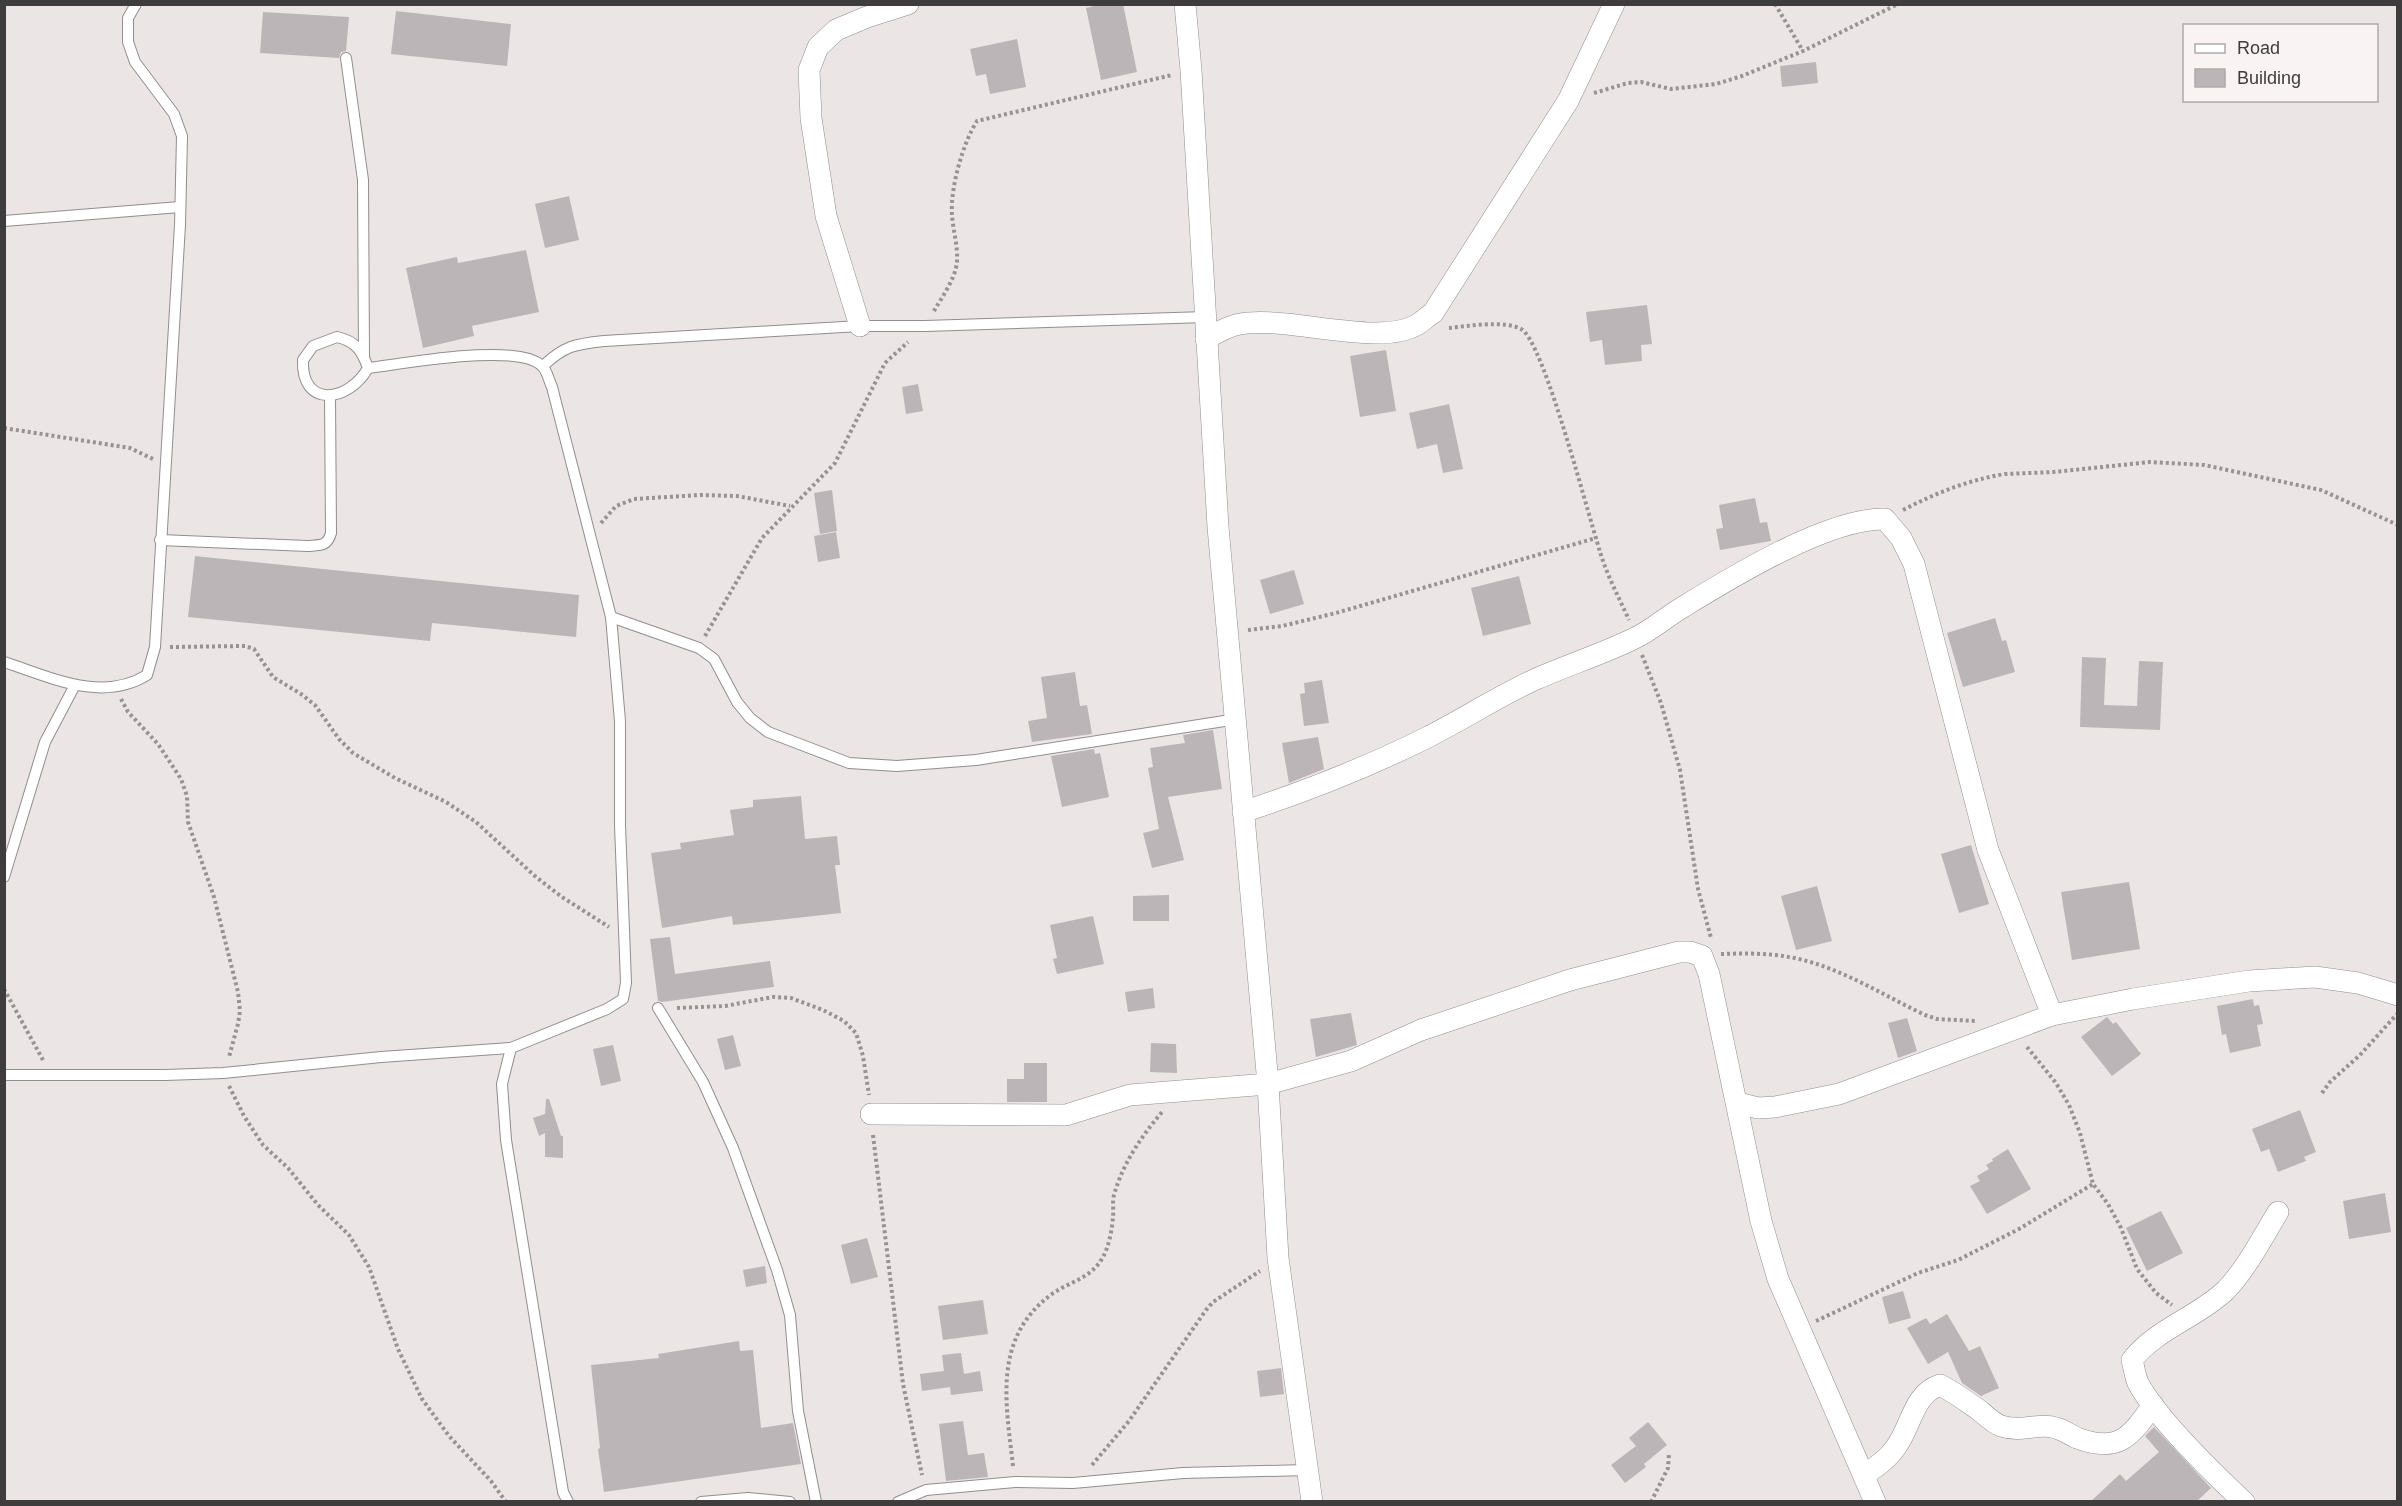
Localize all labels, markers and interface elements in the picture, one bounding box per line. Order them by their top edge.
legend [2183,24,2378,102]
text: Road [2237,38,2280,58]
text: Building [2237,68,2301,88]

